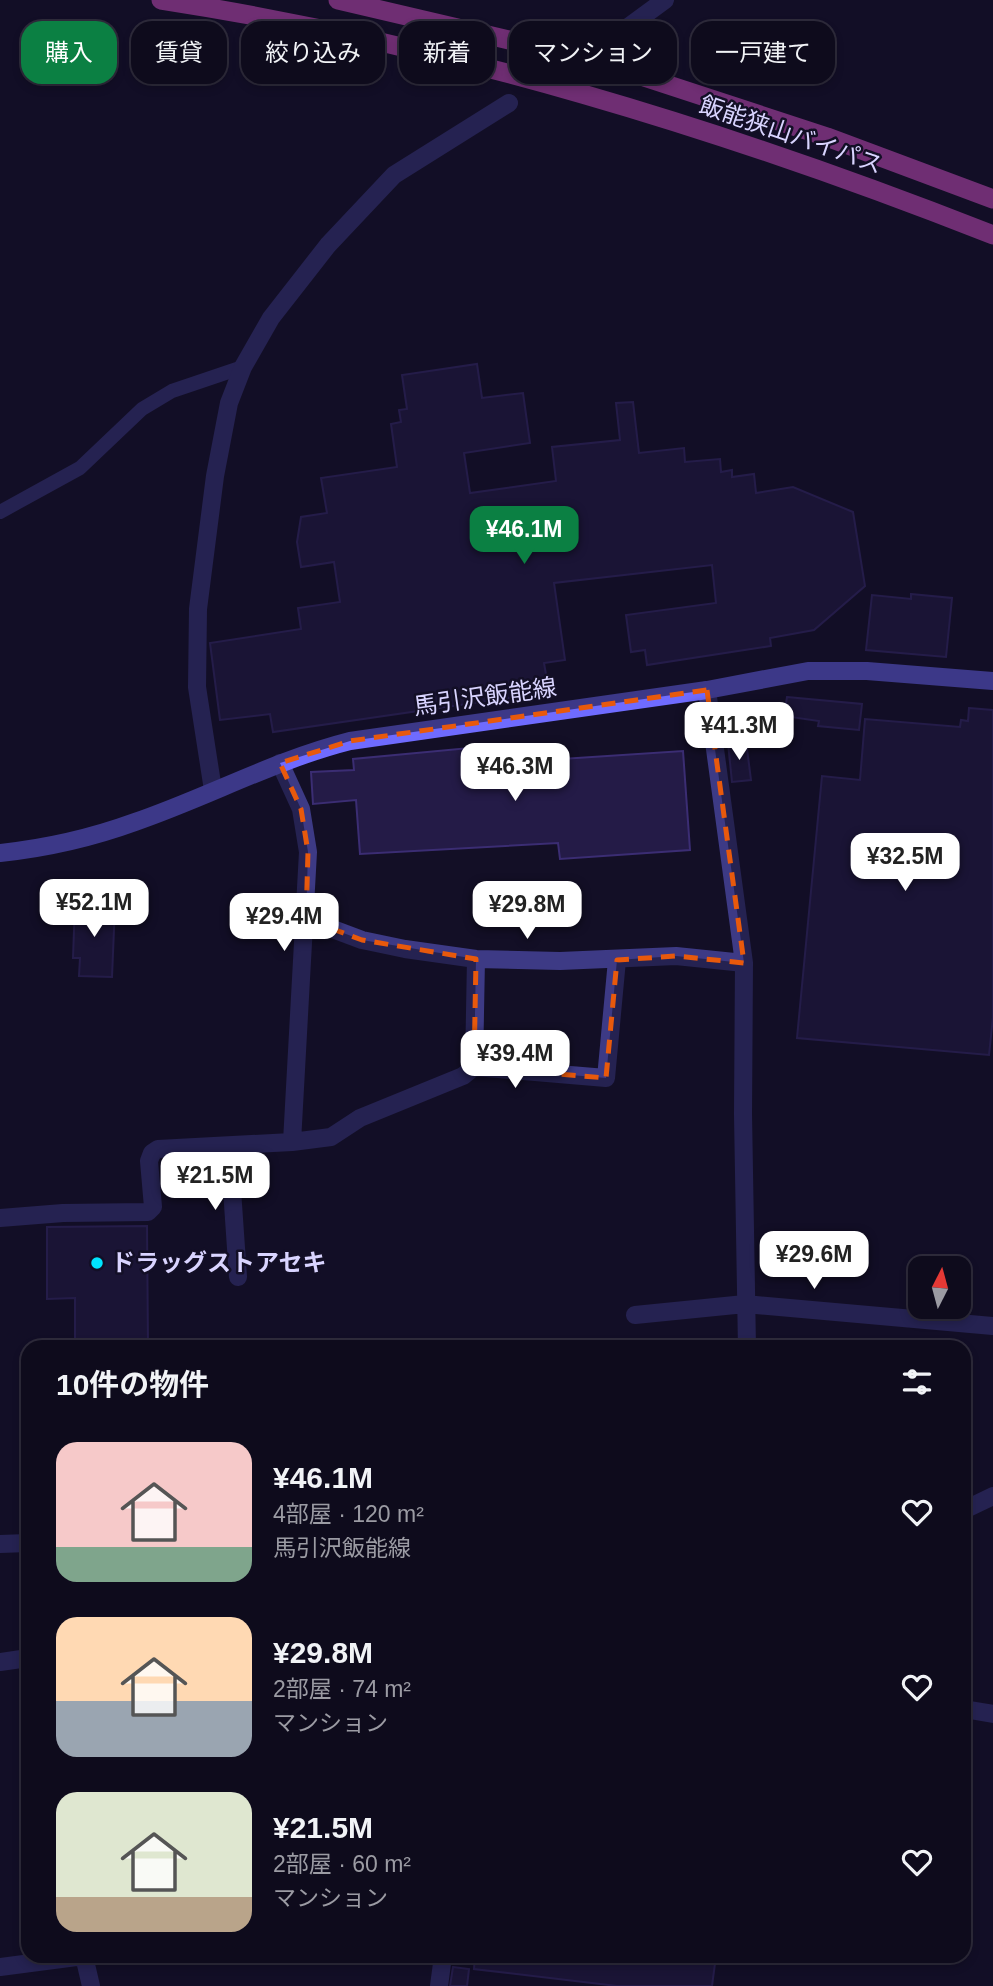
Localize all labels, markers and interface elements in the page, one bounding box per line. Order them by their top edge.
chip: 購入 [21,21,117,84]
chip: 賃貸 [131,21,227,84]
chip: 絞り込み [241,21,385,84]
chip: 新着 [399,21,495,84]
chip: マンション [509,21,677,84]
chip: 一戸建て [691,21,835,84]
street label: 飯能狭山バイパス [696,91,886,178]
pin: ¥46.1M [467,506,581,566]
text: ¥46.1M [486,516,562,542]
street label: 馬引沢飯能線 [412,673,558,720]
pin: ¥41.3M [682,702,796,762]
text: ¥41.3M [701,712,777,738]
pin: ¥46.3M [458,744,572,803]
text: ¥46.3M [477,753,553,779]
pin: ¥32.5M [848,834,962,893]
text: ¥32.5M [867,843,943,869]
pin: ¥52.1M [37,880,151,939]
pin: ¥29.8M [470,881,584,941]
text: ¥52.1M [56,889,132,915]
text: ¥29.8M [489,891,565,917]
pin: ¥29.4M [227,894,341,953]
text: ¥29.4M [246,903,322,929]
pin: ¥39.4M [458,1030,572,1090]
text: ¥39.4M [477,1040,553,1066]
pin: ¥21.5M [158,1152,272,1212]
text: ¥21.5M [177,1162,253,1188]
pin: ¥29.6M [757,1232,871,1291]
text: ¥29.6M [776,1241,852,1267]
place label: ドラッグストアセキ [111,1249,327,1276]
marker: ドラッグストアセキ [89,1255,105,1271]
north arrow [908,1256,971,1320]
map controls [908,1256,971,1319]
icon: filters [898,1363,936,1401]
text: 10件の物件 [56,1368,209,1401]
text: ¥46.1M [273,1461,373,1494]
icon: home [112,1470,196,1554]
icon: heart [898,1493,936,1531]
text: 4部屋 · 120 m² [273,1501,424,1527]
text: 馬引沢飯能線 [273,1535,411,1561]
text: ¥29.8M [273,1636,373,1669]
icon: home [112,1645,196,1729]
icon: heart [898,1668,936,1706]
text: 2部屋 · 74 m² [273,1676,411,1702]
text: マンション [273,1710,388,1736]
text: ¥21.5M [273,1811,373,1844]
icon: home [112,1820,196,1904]
icon: heart [898,1843,936,1881]
text: 2部屋 · 60 m² [273,1851,411,1877]
text: マンション [273,1885,388,1911]

